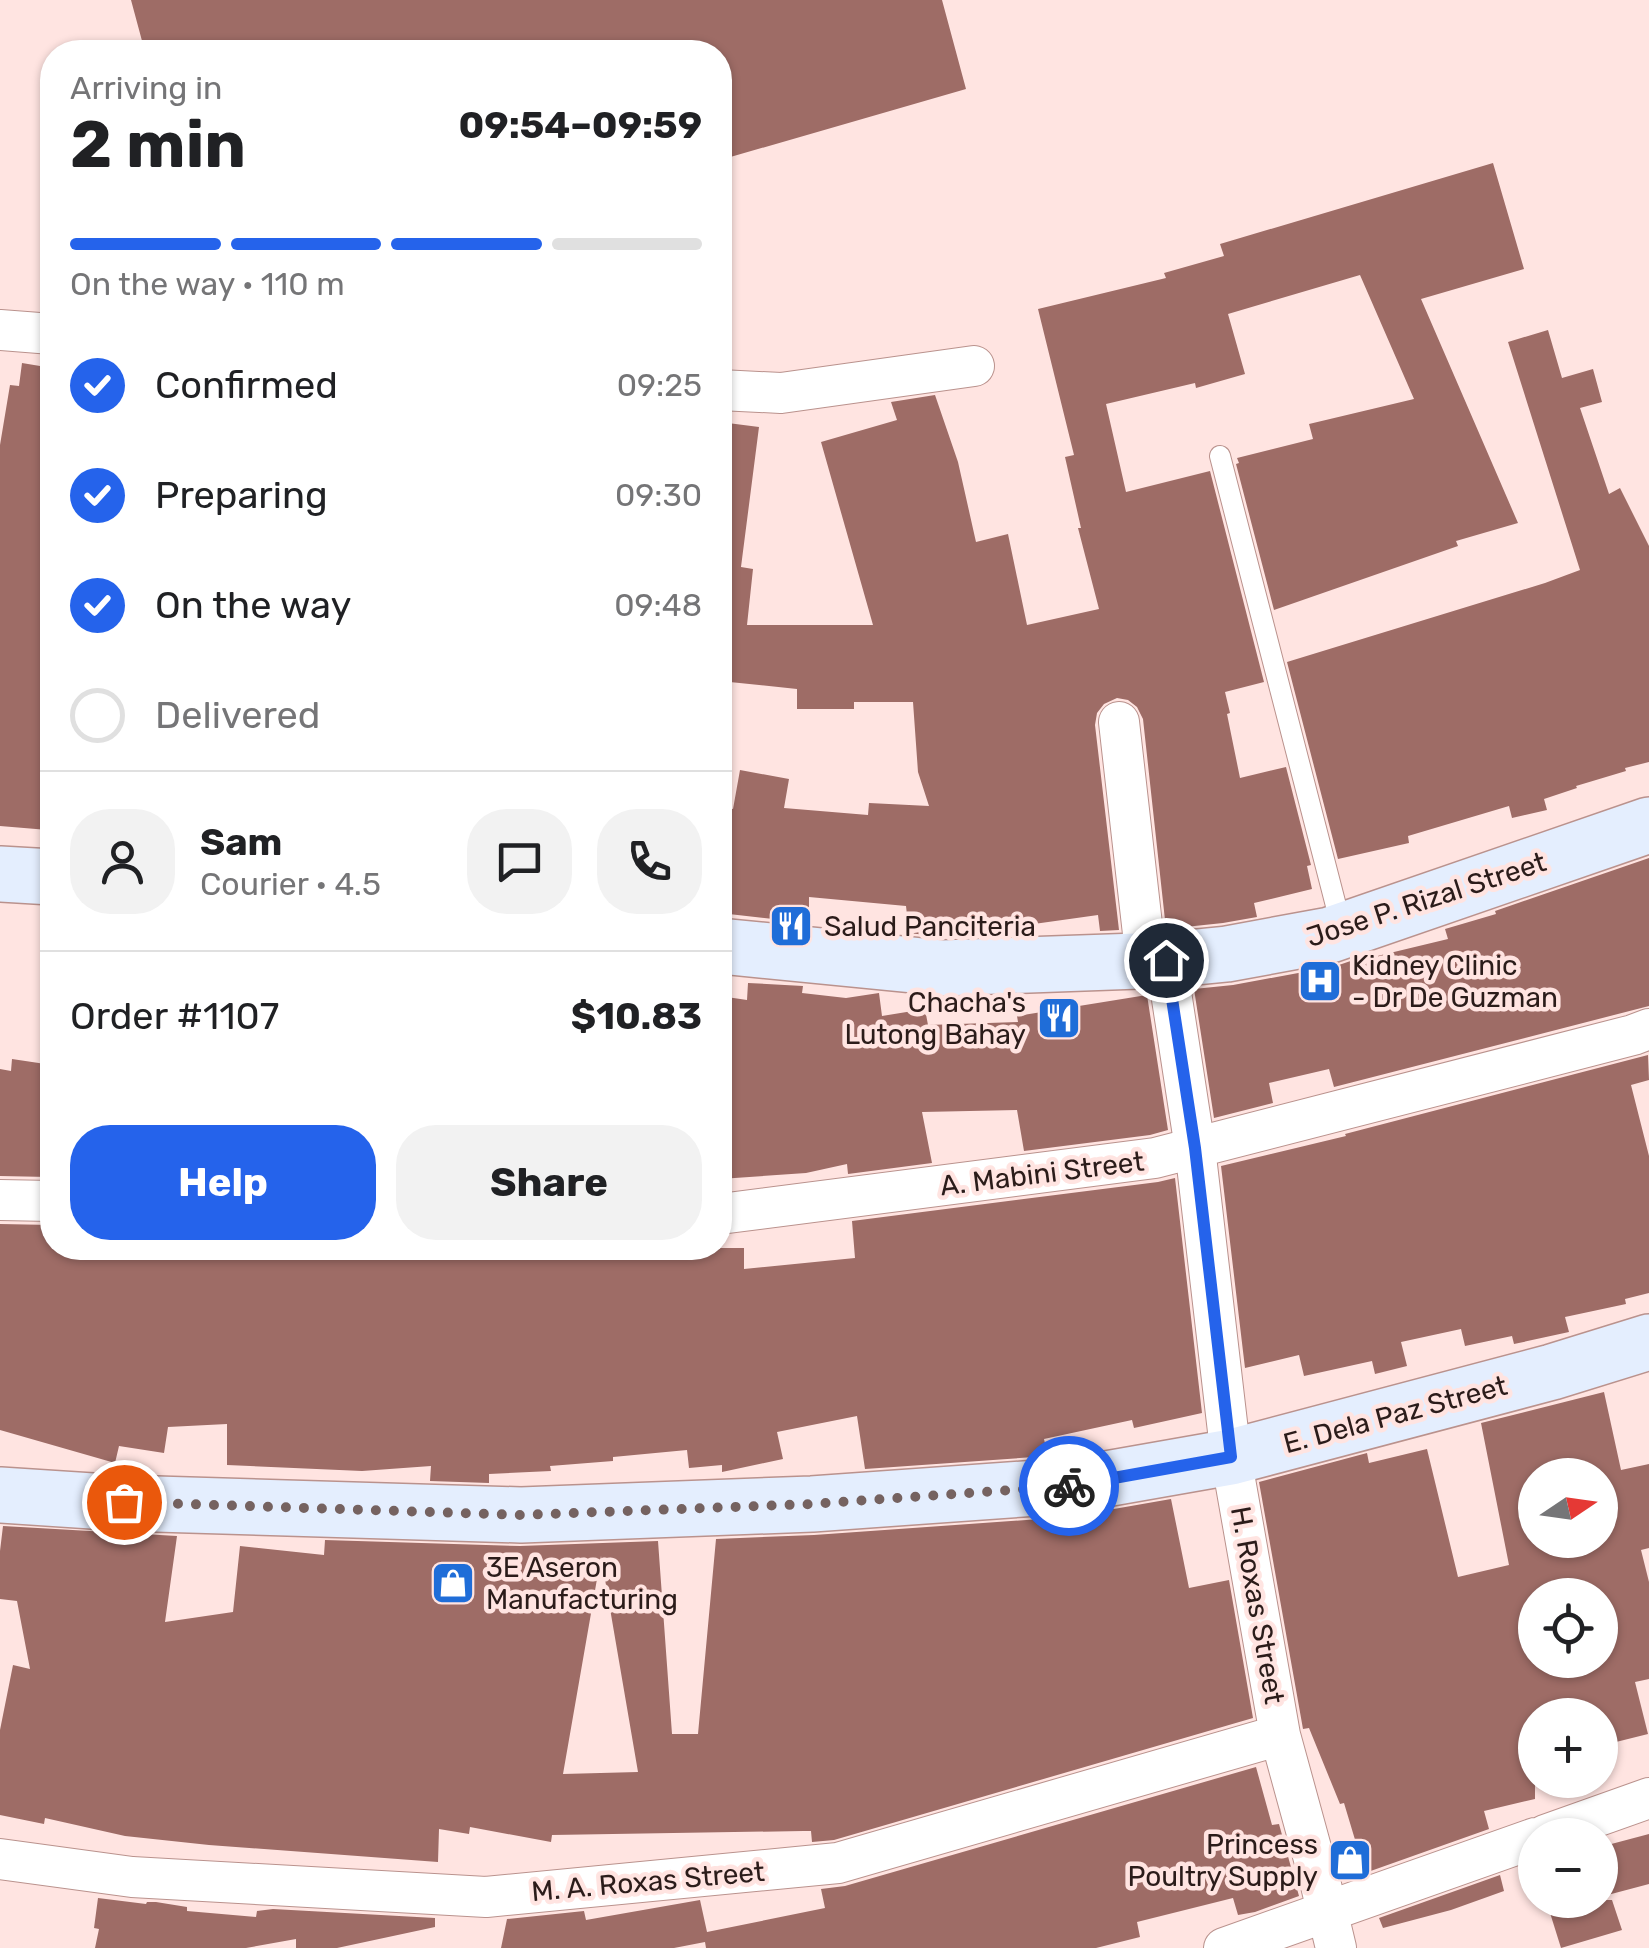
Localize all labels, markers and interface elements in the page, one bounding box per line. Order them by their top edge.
text: Arriving in [70,69,222,107]
text: 09:54–09:59 [458,102,702,148]
text: 2 min [70,106,246,183]
text: On the way · 110 m [70,265,345,303]
icon: check [70,358,125,413]
text: Confirmed [155,362,338,408]
text: 09:25 [617,366,702,404]
icon: check [70,468,125,523]
text: Preparing [155,472,328,518]
text: 09:30 [615,476,702,514]
icon: check [70,578,125,633]
text: On the way [155,582,351,628]
text: 09:48 [614,586,702,624]
text: Delivered [155,692,320,738]
button: person [70,809,175,914]
button: chat [467,809,572,914]
button: phone [597,809,702,914]
text: Sam [200,819,282,865]
street label: Jose P. Rizal Street [1302,845,1550,954]
text: Courier · 4.5 [200,865,381,903]
restaurant icon: Salud Panciteria [768,903,814,949]
place label: Salud Panciteria [824,910,1036,943]
pin [1124,918,1209,1003]
icon: home [1139,933,1194,988]
place label: Kidney Clinic - Dr De Guzman [1352,949,1558,1014]
hospital icon: Kidney Clinic - Dr De Guzman [1297,958,1343,1004]
place label: Chacha's Lutong Bahay [844,986,1026,1051]
text: Order #1107 [70,993,279,1039]
text: $10.83 [571,993,702,1039]
restaurant icon: Chacha's Lutong Bahay [1036,995,1082,1041]
button: Help [70,1125,376,1240]
button: Share [396,1125,702,1240]
street label: A. Mabini Street [938,1145,1146,1202]
street label: E. Dela Paz Street [1280,1369,1511,1460]
courier [1019,1436,1119,1536]
north arrow [1518,1458,1618,1558]
map controls [1518,1458,1618,1918]
icon: bike [1042,1459,1097,1514]
pin [82,1460,167,1545]
icon: bag [97,1475,152,1530]
street label: H. Roxas Street [1224,1504,1291,1706]
place label: 3E Aseron Manufacturing [486,1551,678,1616]
shop icon: 3E Aseron Manufacturing [430,1560,476,1606]
button: locate [1518,1578,1618,1678]
button: + [1518,1698,1618,1798]
button: − [1518,1818,1618,1918]
place label: Princess Poultry Supply [1127,1828,1318,1893]
shop icon: Princess Poultry Supply [1327,1837,1373,1883]
street label: M. A. Roxas Street [530,1855,766,1908]

